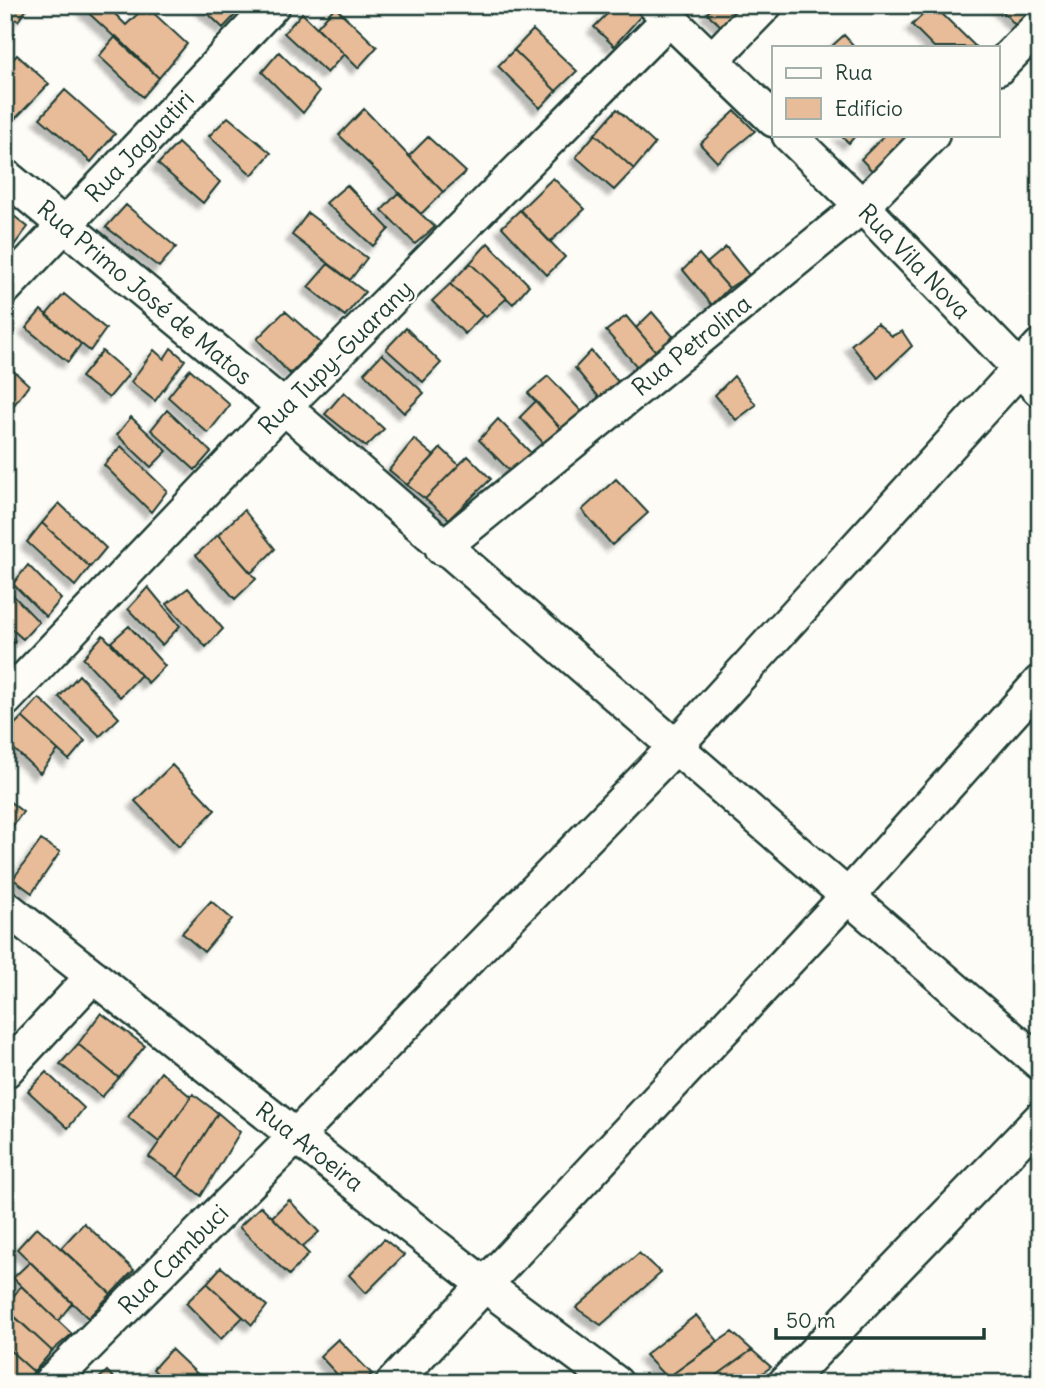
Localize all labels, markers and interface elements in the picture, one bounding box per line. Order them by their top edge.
legend [772,46,1000,136]
text: Rua [835,59,872,86]
street label: Rua Jaguatiri [78,84,200,208]
text: Edifício [835,95,903,122]
street label: Rua Primo José de Matos [31,193,259,391]
street label: Rua Vila Nova [853,197,977,325]
street label: Rua Tupy-Guarany [251,273,419,441]
street label: Rua Petrolina [625,288,757,402]
street label: Rua Aroeira [250,1095,370,1197]
street label: Rua Cambuci [112,1198,234,1320]
scale bar [776,1297,984,1341]
text: 50 m [786,1307,835,1334]

